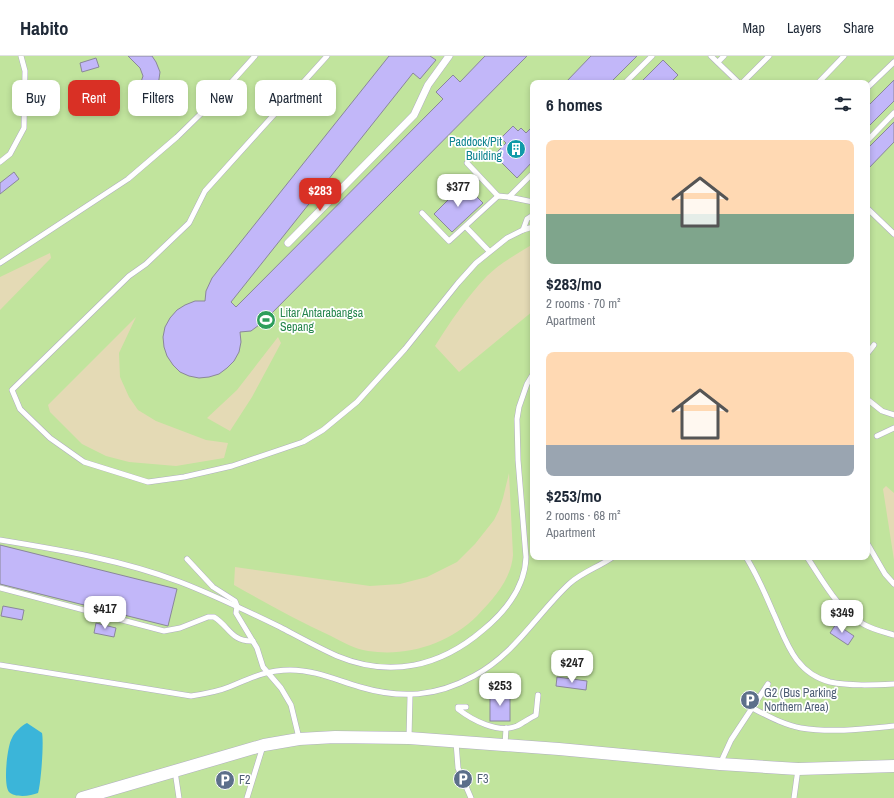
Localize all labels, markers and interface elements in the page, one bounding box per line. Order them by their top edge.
text: Habito [20,15,68,41]
text: Map [743,19,765,37]
text: Layers [787,19,821,37]
text: Share [843,19,874,37]
chip: Buy [12,80,60,116]
chip: Rent [68,80,120,116]
chip: Filters [128,80,188,116]
chip: New [196,80,247,116]
chip: Apartment [255,80,336,116]
text: 6 homes [546,93,603,116]
icon: filters [832,93,854,115]
place label: Paddock/Pit Building [449,134,503,164]
building icon: Paddock/Pit Building [505,138,527,160]
icon: home [664,166,736,238]
pin: $377 [434,174,482,208]
pin: $283 [296,178,344,212]
text: $377 [446,178,470,195]
text: $283 [308,182,332,199]
text: $283/mo [546,272,602,295]
text: 2 rooms · 70 m² [546,295,621,312]
place label: Litar Antarabangsa Sepang [280,305,364,335]
sports icon: Litar Antarabangsa Sepang [255,309,277,331]
text: Apartment [546,312,595,329]
icon: home [664,378,736,450]
text: $253/mo [546,484,602,507]
text: 2 rooms · 68 m² [546,507,621,524]
text: Apartment [546,524,595,541]
pin: $417 [81,596,129,630]
text: $417 [93,600,117,617]
pin: $349 [818,600,866,634]
text: $349 [830,604,854,621]
pin: $247 [548,650,596,684]
text: $247 [560,654,584,671]
pin: $253 [476,673,524,707]
text: $253 [488,677,512,694]
place label: G2 (Bus Parking Northern Area) [764,685,837,715]
parking icon: G2 (Bus Parking Northern Area) [739,689,761,711]
parking icon: F3 [452,768,474,790]
parking icon: F2 [214,769,236,791]
place label: F3 [477,771,488,787]
place label: F2 [239,772,250,788]

